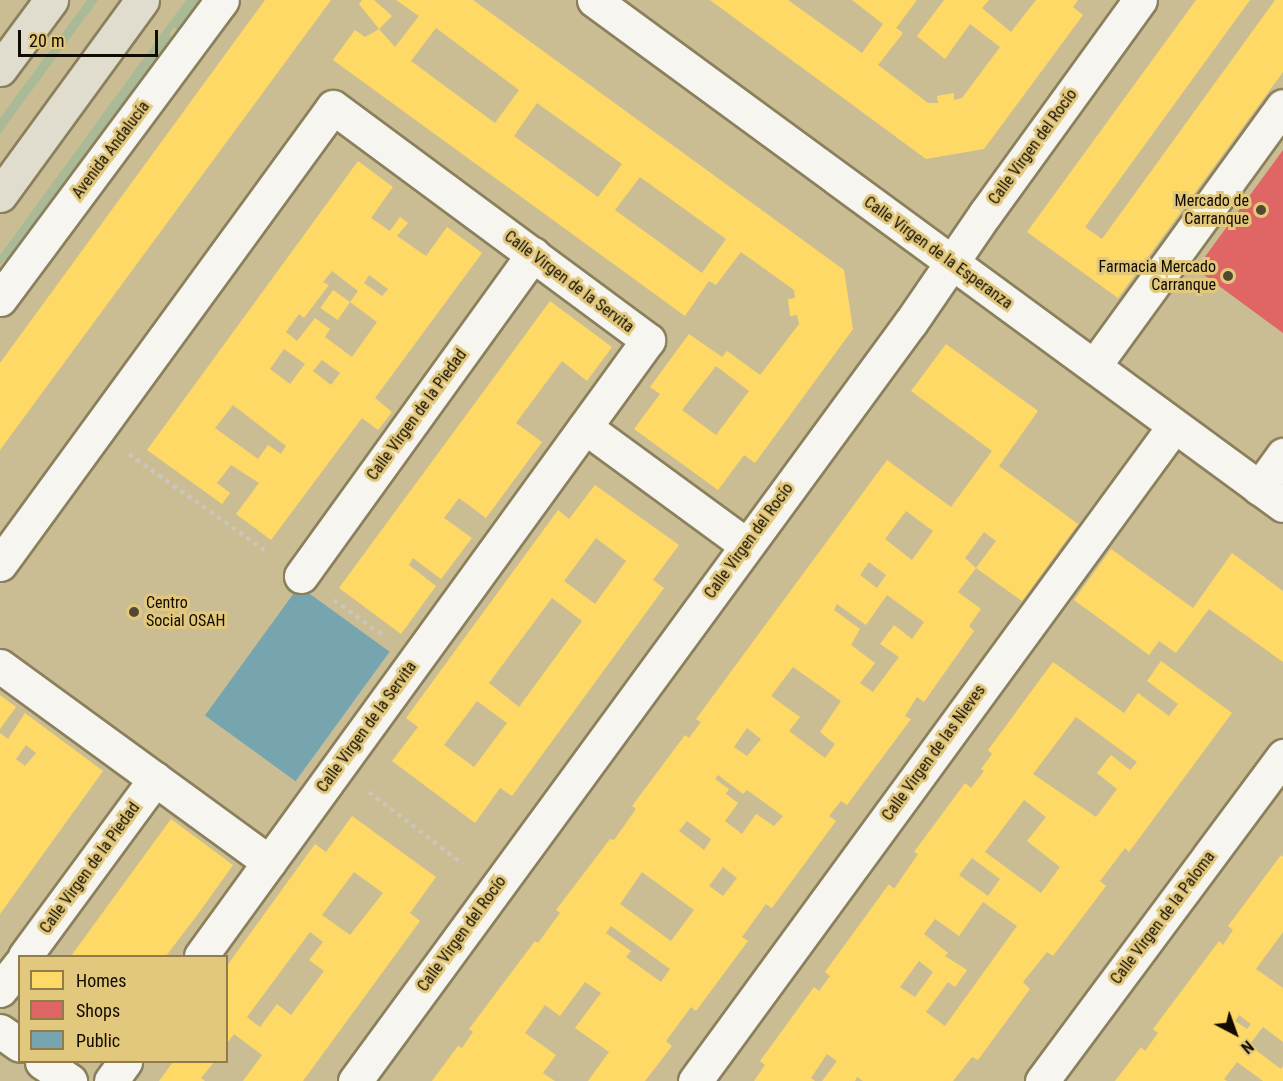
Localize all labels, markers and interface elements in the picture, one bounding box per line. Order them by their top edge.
scale bar [21,18,160,56]
text: 20 m [29,30,64,51]
street label: Calle Virgen del Rocío [985,86,1081,208]
street label: Avenida Andalucía [68,98,154,202]
place label: Mercado de Carranque [1175,191,1249,229]
street label: Calle Virgen de la Esperanza [860,193,1016,313]
marker: Mercado de Carranque [1254,203,1268,217]
street label: Calle Virgen de la Servita [500,227,638,337]
place label: Farmacia Mercado Carranque [1099,257,1216,295]
marker: Farmacia Mercado Carranque [1221,269,1235,283]
street label: Calle Virgen de la Piedad [363,346,471,484]
street label: Calle Virgen del Rocío [701,480,797,602]
place label: Centro Social OSAH [146,593,225,631]
marker: Centro Social OSAH [127,605,141,619]
street label: Calle Virgen de la Servita [313,658,421,796]
street label: Calle Virgen de las Nieves [878,681,990,825]
street label: Calle Virgen de la Piedad [36,799,144,937]
street label: Calle Virgen de la Paloma [1107,848,1219,988]
street label: Calle Virgen del Rocío [414,873,510,995]
legend [18,955,228,1063]
text: Homes [76,970,126,991]
text: Shops [76,1000,120,1021]
north arrow [1205,1003,1265,1063]
text: Public [76,1030,120,1051]
text: N [1237,1037,1257,1057]

